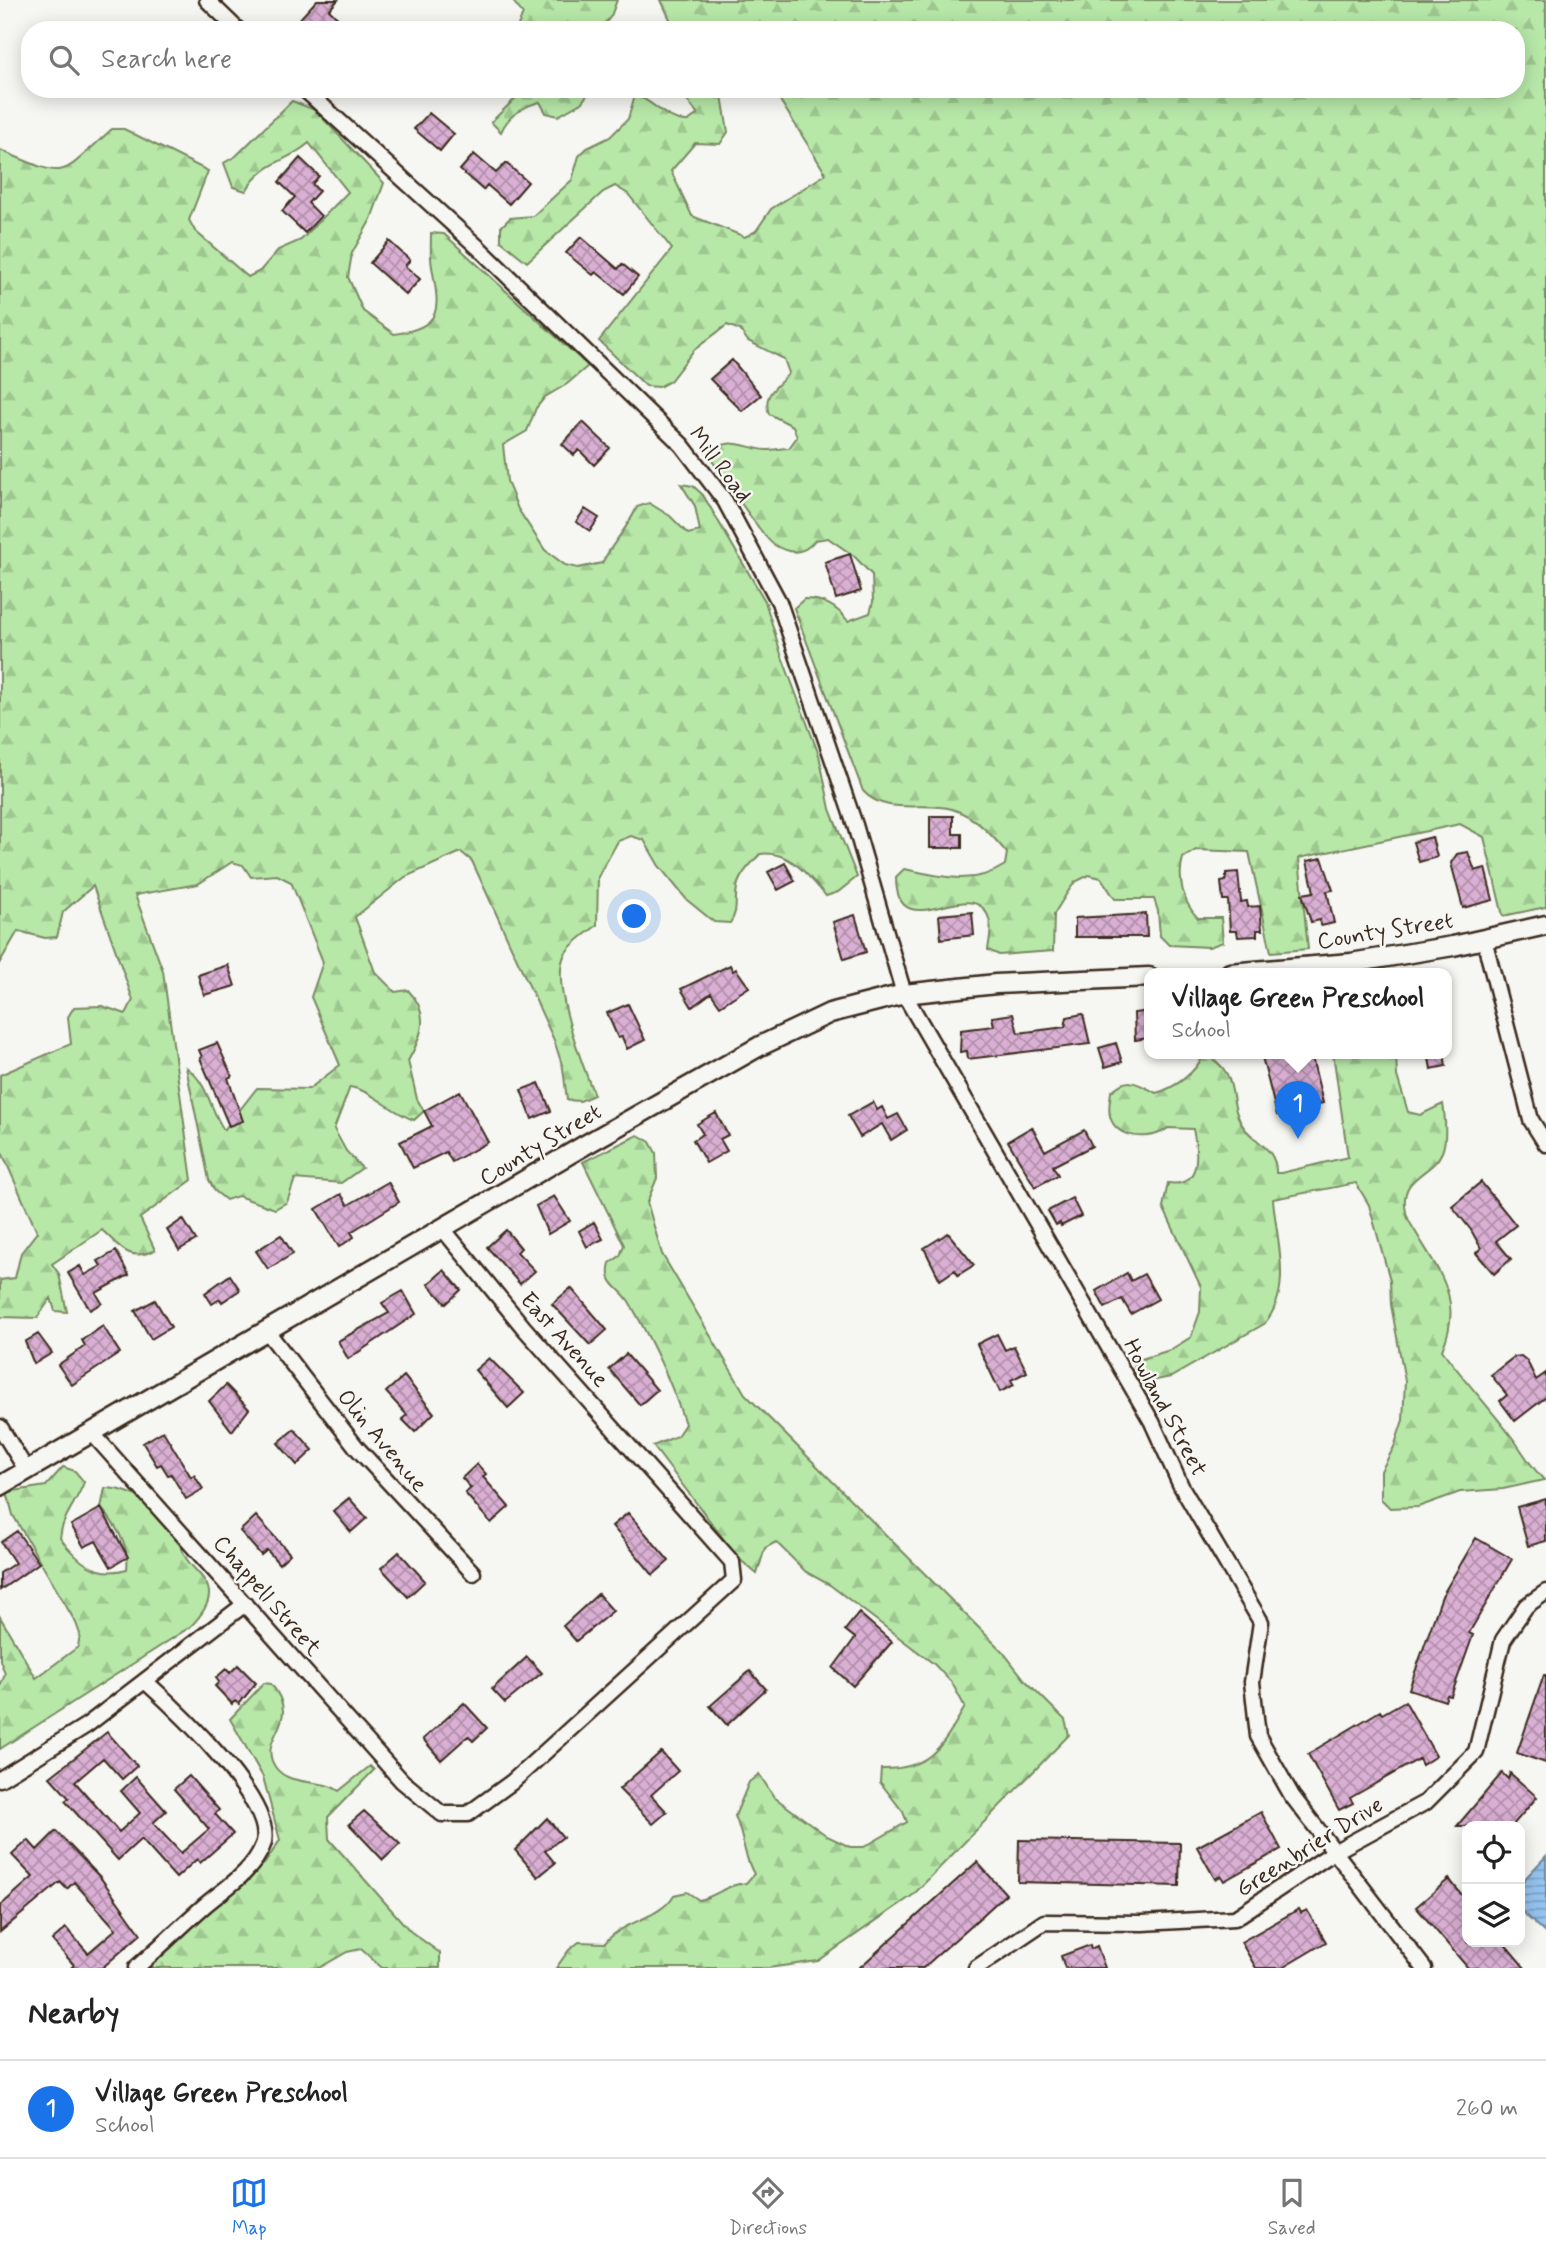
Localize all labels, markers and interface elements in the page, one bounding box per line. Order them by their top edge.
search box [21,21,1525,98]
icon: search [45,41,83,79]
text: Search here [101,43,232,77]
street label: Mill Road [681,421,758,509]
your location [617,899,651,933]
street label: County Street [1315,906,1455,958]
popup [1144,968,1452,1059]
text: Village Green Preschool [1171,982,1425,1016]
text: School [1171,1016,1231,1046]
pin: 1 [1275,1081,1321,1139]
street label: County Street [475,1098,608,1194]
street label: East Avenue [513,1286,614,1395]
street label: Howland Street [1115,1334,1213,1482]
street label: Olin Avenue [330,1383,433,1499]
street label: Chappell Street [206,1529,328,1664]
street label: Greenbrier Drive [1231,1790,1389,1905]
map controls [1462,1821,1525,1947]
button: locate [1462,1821,1525,1884]
button: layers [1462,1884,1525,1947]
text: Nearby [28,1994,119,2033]
text: Village Green Preschool [95,2077,348,2111]
text: 1 [46,2094,56,2124]
text: 260 m [1456,2094,1518,2124]
text: School [95,2111,155,2141]
tab: Map [230,2174,268,2241]
tab: Directions [729,2174,807,2241]
tab: Saved [1268,2174,1316,2241]

